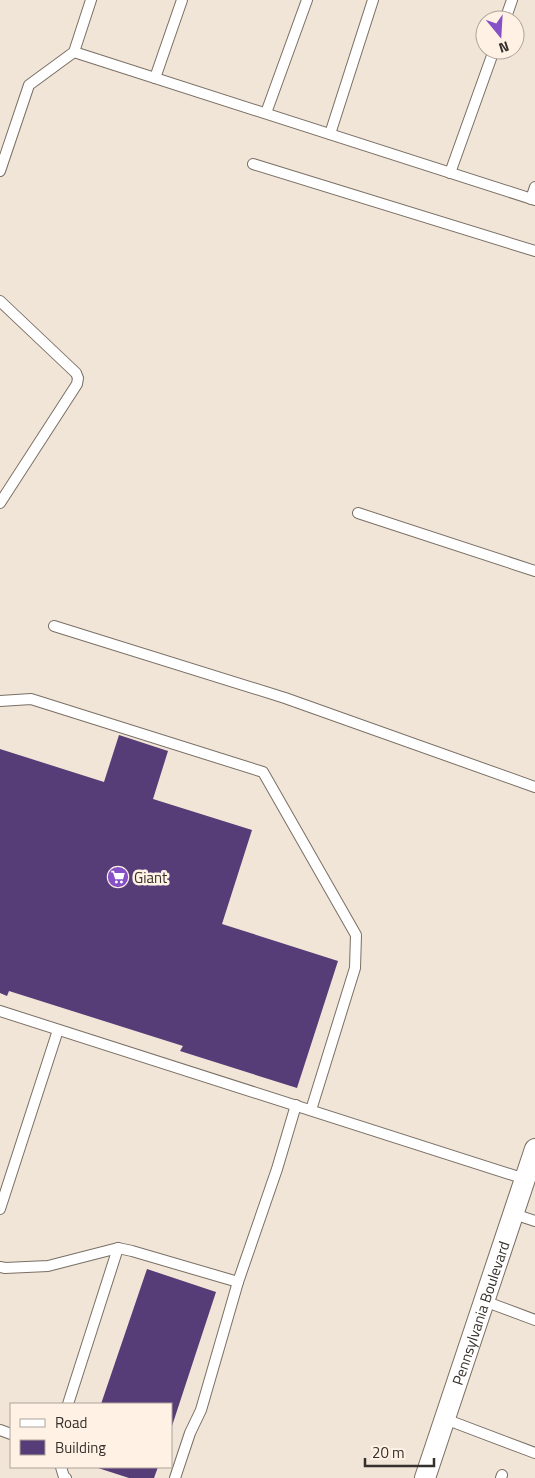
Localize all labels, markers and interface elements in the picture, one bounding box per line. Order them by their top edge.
north arrow [475,10,525,60]
text: N [496,36,512,59]
supermarket icon: Giant [106,865,130,889]
place label: Giant [134,866,168,889]
street label: Pennsylvania Boulevard [445,1238,515,1388]
legend [10,1403,172,1468]
text: Road [55,1411,87,1434]
text: Building [55,1436,106,1459]
scale bar [365,1436,434,1468]
text: 20 m [372,1441,405,1464]

